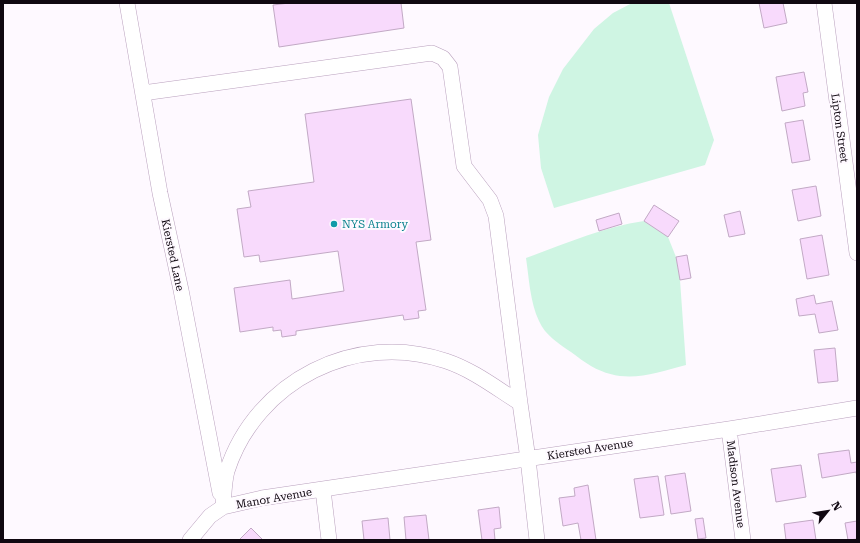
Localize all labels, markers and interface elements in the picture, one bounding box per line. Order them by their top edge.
street label: Lipton Street [828,93,851,163]
street label: Kiersted Lane [159,218,186,292]
place label: NYS Armory [342,218,409,231]
marker: NYS Armory [329,219,339,229]
street label: Kiersted Avenue [546,436,634,463]
street label: Madison Avenue [724,440,747,529]
street label: Manor Avenue [235,485,313,512]
north arrow [808,491,848,531]
text: N [828,499,844,514]

